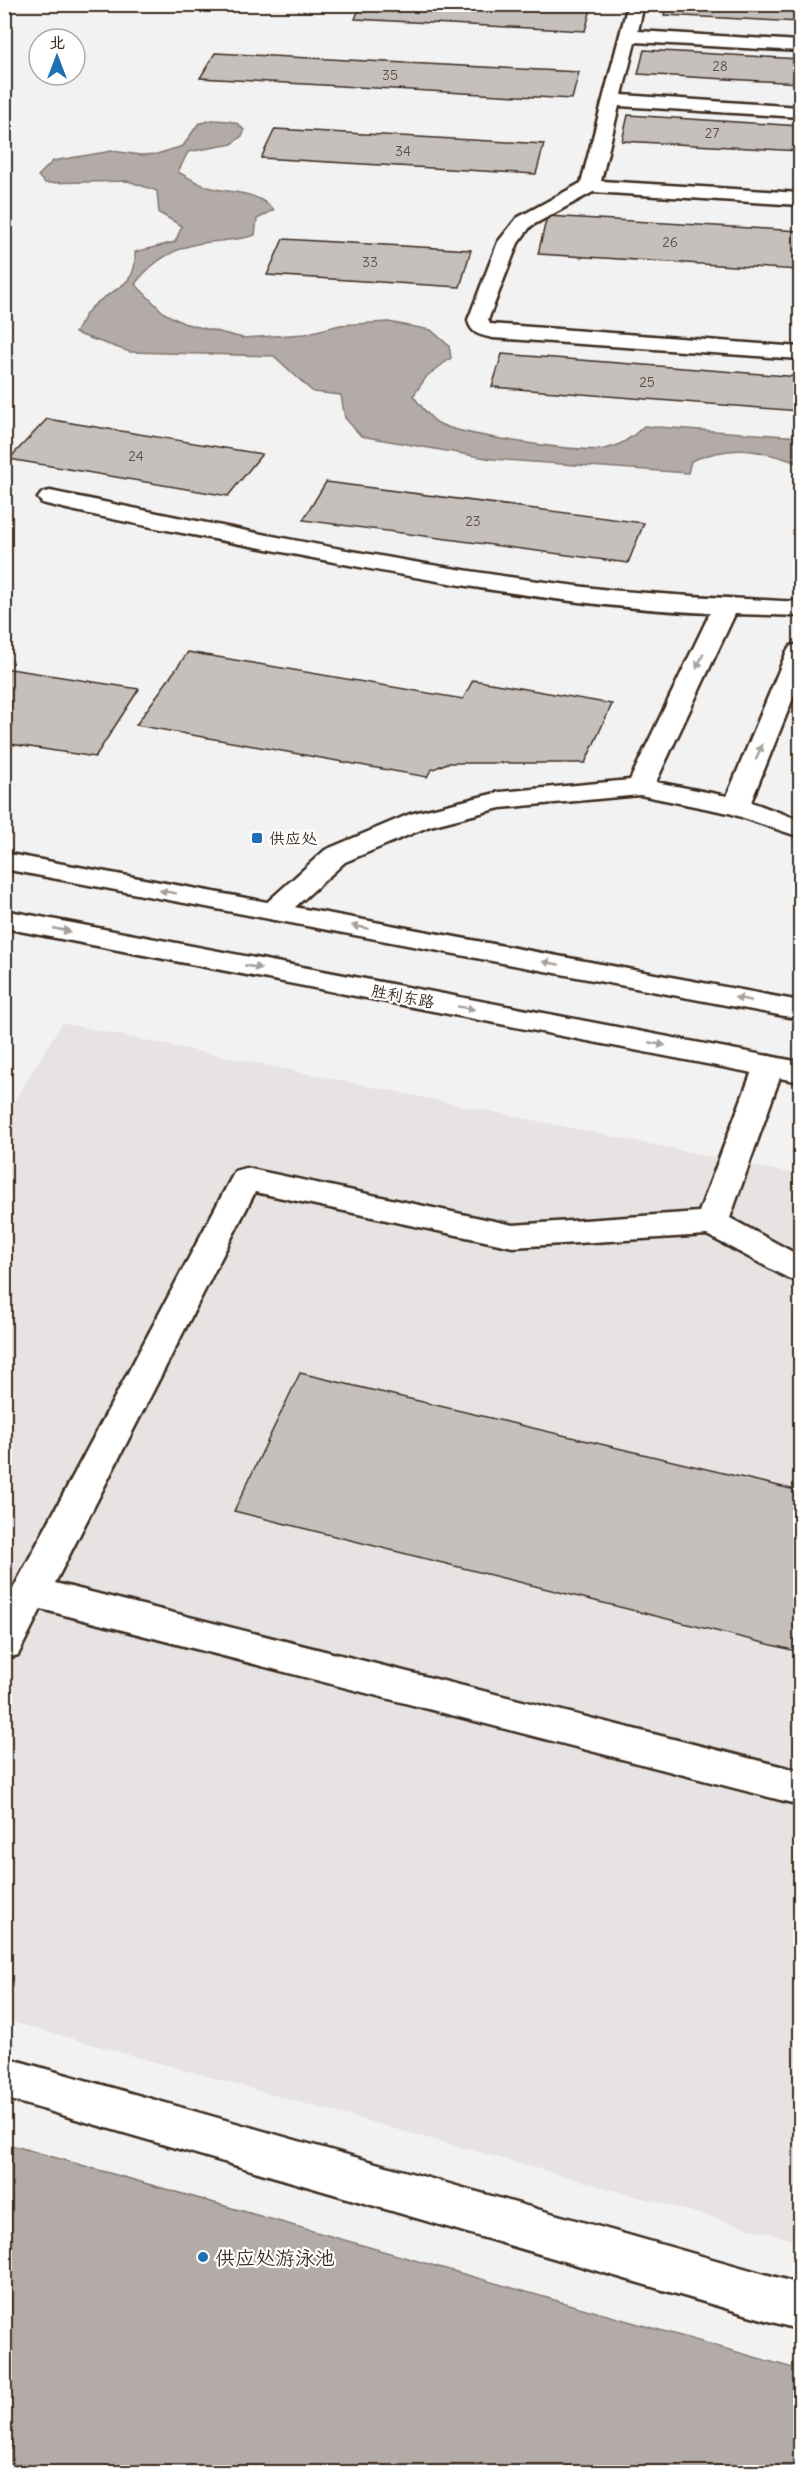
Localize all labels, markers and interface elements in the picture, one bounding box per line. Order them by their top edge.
north arrow [27,27,87,87]
text: 北 [49,32,65,52]
house number: 28 [712,57,728,75]
house number: 35 [382,66,398,84]
house number: 27 [705,124,719,142]
house number: 34 [395,142,411,160]
house number: 26 [662,233,678,251]
house number: 33 [362,253,378,271]
house number: 25 [639,373,655,391]
house number: 24 [128,447,144,465]
house number: 23 [465,512,481,530]
one-way arrow [695,652,704,669]
one-way arrow [754,743,764,761]
place label: 供应处 [269,828,318,848]
marker: 供应处 [250,831,264,845]
one-way arrow [158,887,177,896]
one-way arrow [350,922,369,931]
one-way arrow [53,926,72,935]
one-way arrow [542,958,561,967]
one-way arrow [244,963,263,972]
street label: 胜利东路 [370,980,436,1012]
one-way arrow [733,995,752,1004]
one-way arrow [456,1004,475,1013]
one-way arrow [648,1040,667,1049]
place label: 供应处游泳池 [215,2245,335,2270]
marker: 供应处游泳池 [196,2250,210,2264]

